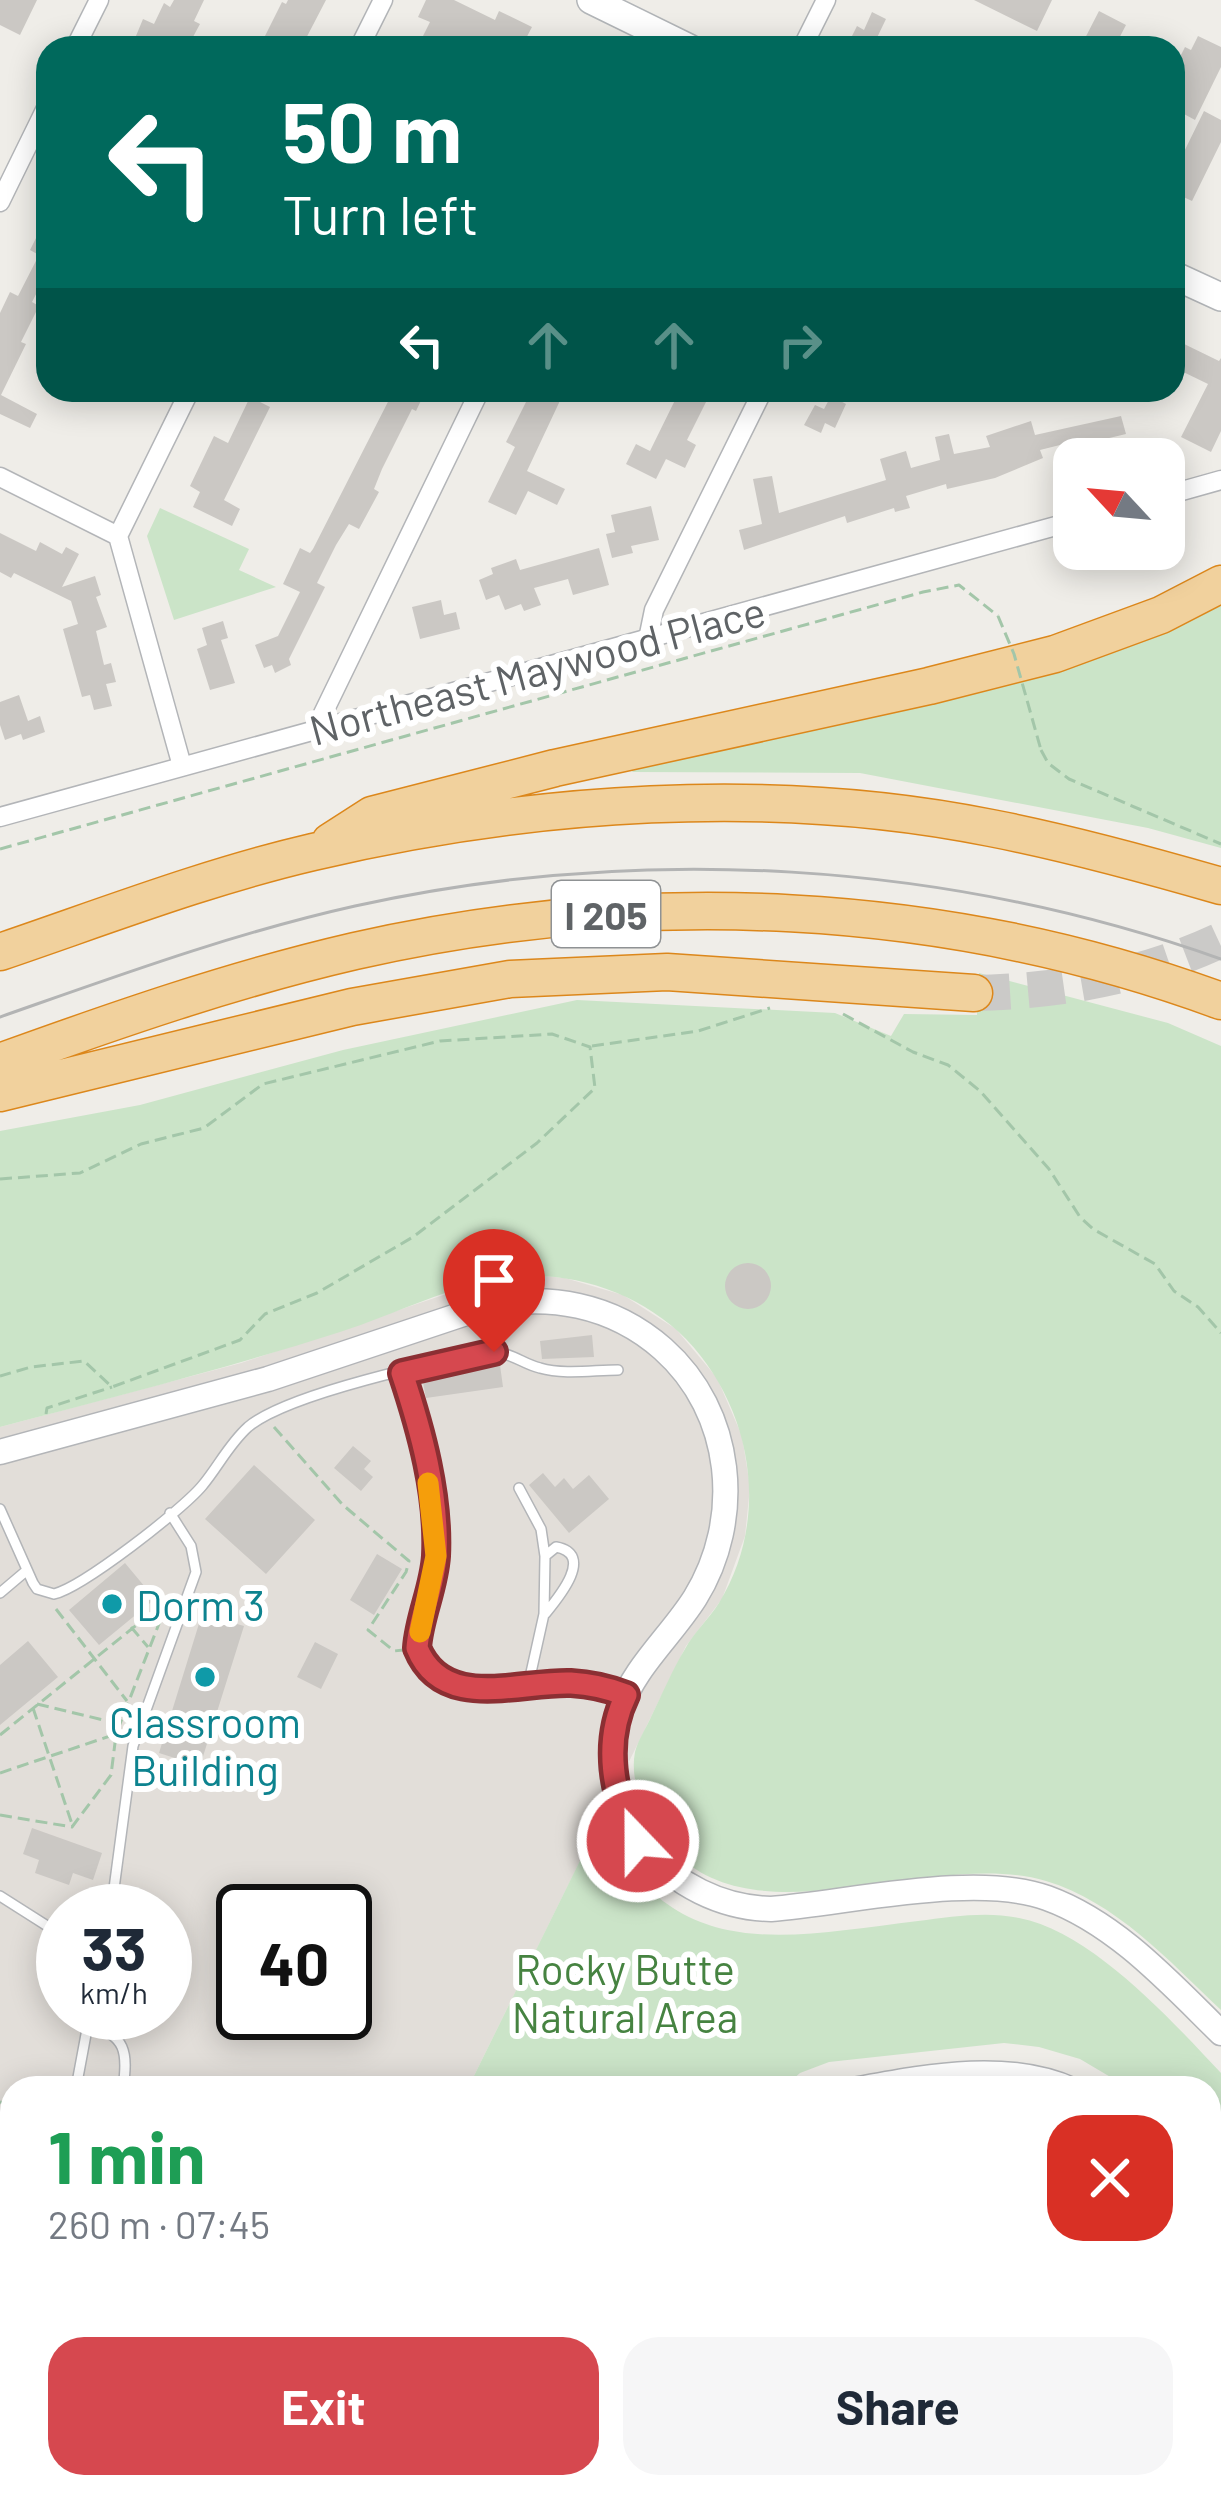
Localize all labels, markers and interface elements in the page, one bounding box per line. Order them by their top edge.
text: 50 m [282,79,462,180]
icon: left [84,84,240,240]
text: Turn left [282,181,479,246]
icon: left [389,312,455,378]
icon: ahead [515,312,581,378]
icon: ahead [641,312,707,378]
icon: right [767,312,833,378]
north arrow [1053,438,1185,570]
map controls [1053,438,1185,570]
street label: Northeast Maywood Place [304,584,771,755]
road number: I 205 [552,881,660,947]
pin [443,1229,545,1352]
icon: arrive [461,1247,527,1313]
place label: Dorm 3 [136,1579,265,1629]
marker: Dorm 3 [99,1591,125,1617]
marker: Classroom Building [192,1664,218,1690]
place label: Classroom Building [109,1696,301,1795]
position arrow [575,1778,701,1904]
speed limit sign: 40 [216,1884,372,2040]
text: 33 [82,1911,146,1983]
park label: Rocky Butte Natural Area [512,1943,738,2041]
text: km/h [80,1974,148,2010]
text: 1 min [48,2112,206,2198]
button: close [1047,2115,1173,2241]
text: 260 m · 07:45 [48,2200,270,2247]
button: Exit [48,2337,599,2475]
button: Share [623,2337,1173,2475]

